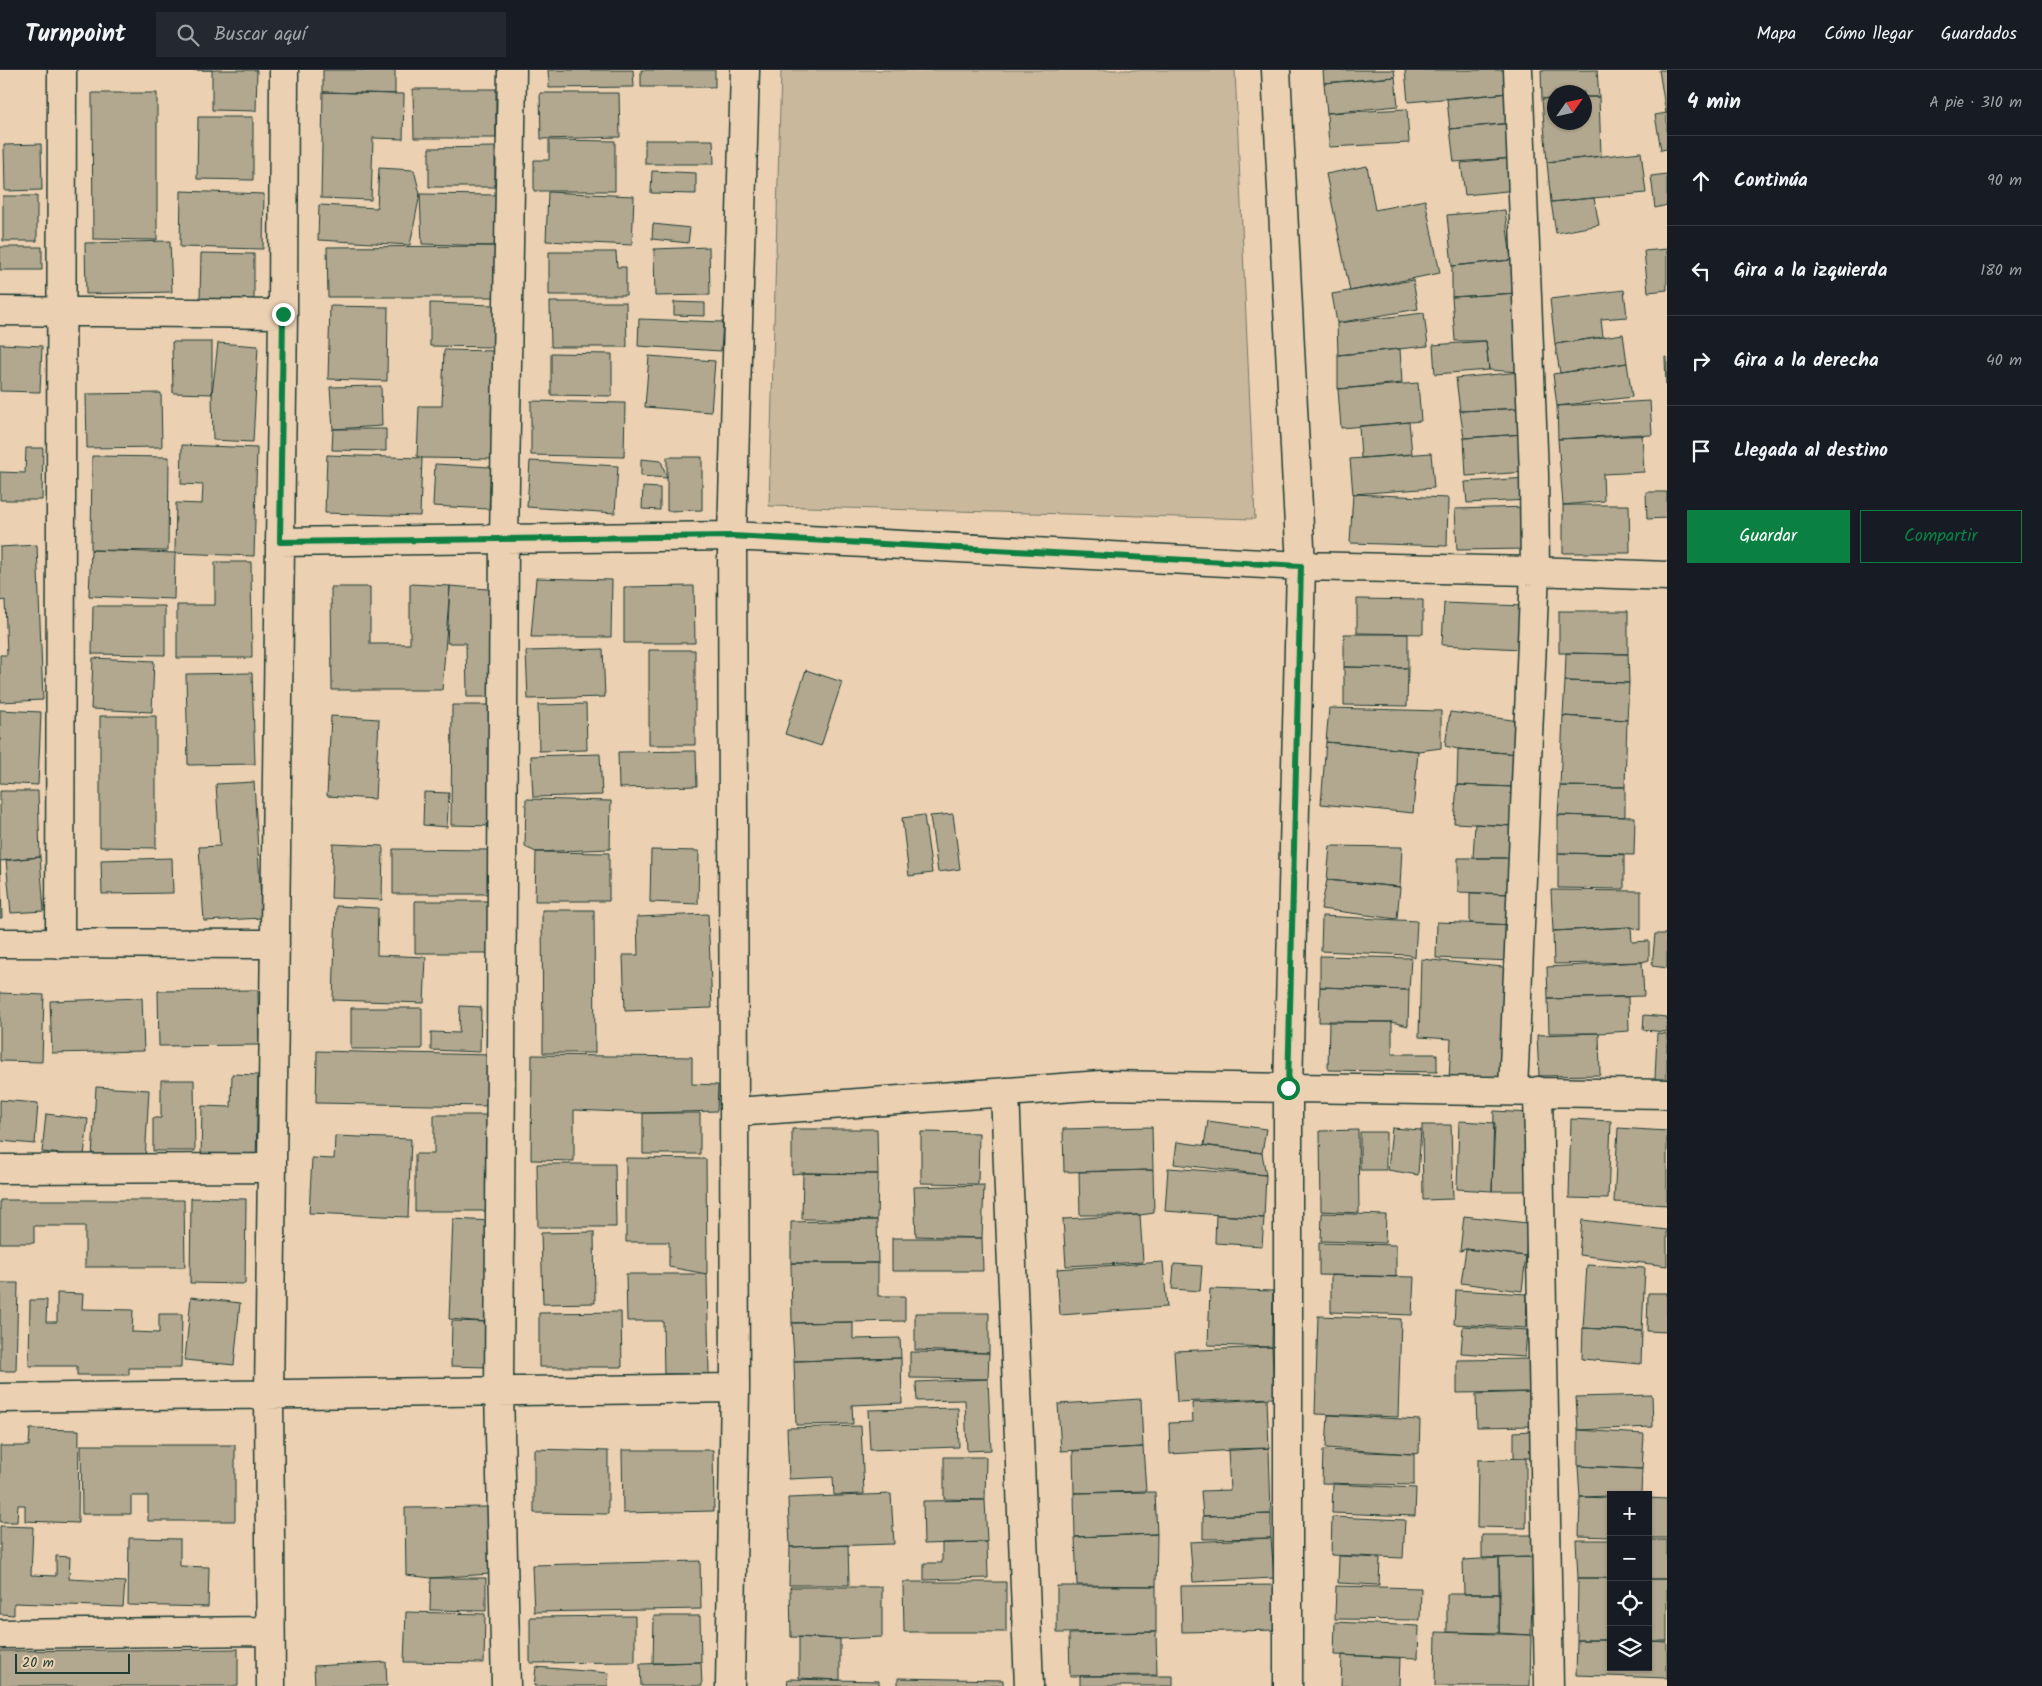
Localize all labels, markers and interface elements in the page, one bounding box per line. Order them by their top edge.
search box [156,12,506,57]
text: Turnpoint [25,15,126,54]
text: Buscar aquí [214,20,306,50]
text: Mapa [1757,20,1796,49]
text: Cómo llegar [1824,20,1913,49]
text: Guardados [1941,20,2017,49]
icon: search [174,21,202,49]
north arrow [1547,85,1592,130]
text: 4 min [1687,86,1741,119]
text: A pie · 310 m [1929,90,2022,115]
text: Continúa [1734,166,1808,196]
icon: ahead [1687,167,1715,195]
text: 90 m [1987,168,2022,193]
text: Gira a la izquierda [1734,256,1887,286]
icon: left [1687,257,1715,285]
text: 180 m [1980,258,2022,283]
route end [272,303,295,326]
text: Gira a la derecha [1734,346,1879,376]
icon: right [1687,347,1715,375]
text: 40 m [1986,348,2022,373]
text: Llegada al destino [1734,436,1888,466]
icon: arrive [1687,437,1715,465]
button: Guardar [1687,510,1850,563]
button: Compartir [1860,510,2022,563]
route start [1277,1077,1300,1100]
map controls [1607,1491,1652,1671]
button: + [1607,1491,1652,1536]
button: − [1607,1536,1652,1581]
button: locate [1607,1581,1652,1626]
button: layers [1607,1626,1652,1671]
scale bar [15,1651,130,1674]
text: 20 m [22,1652,54,1674]

